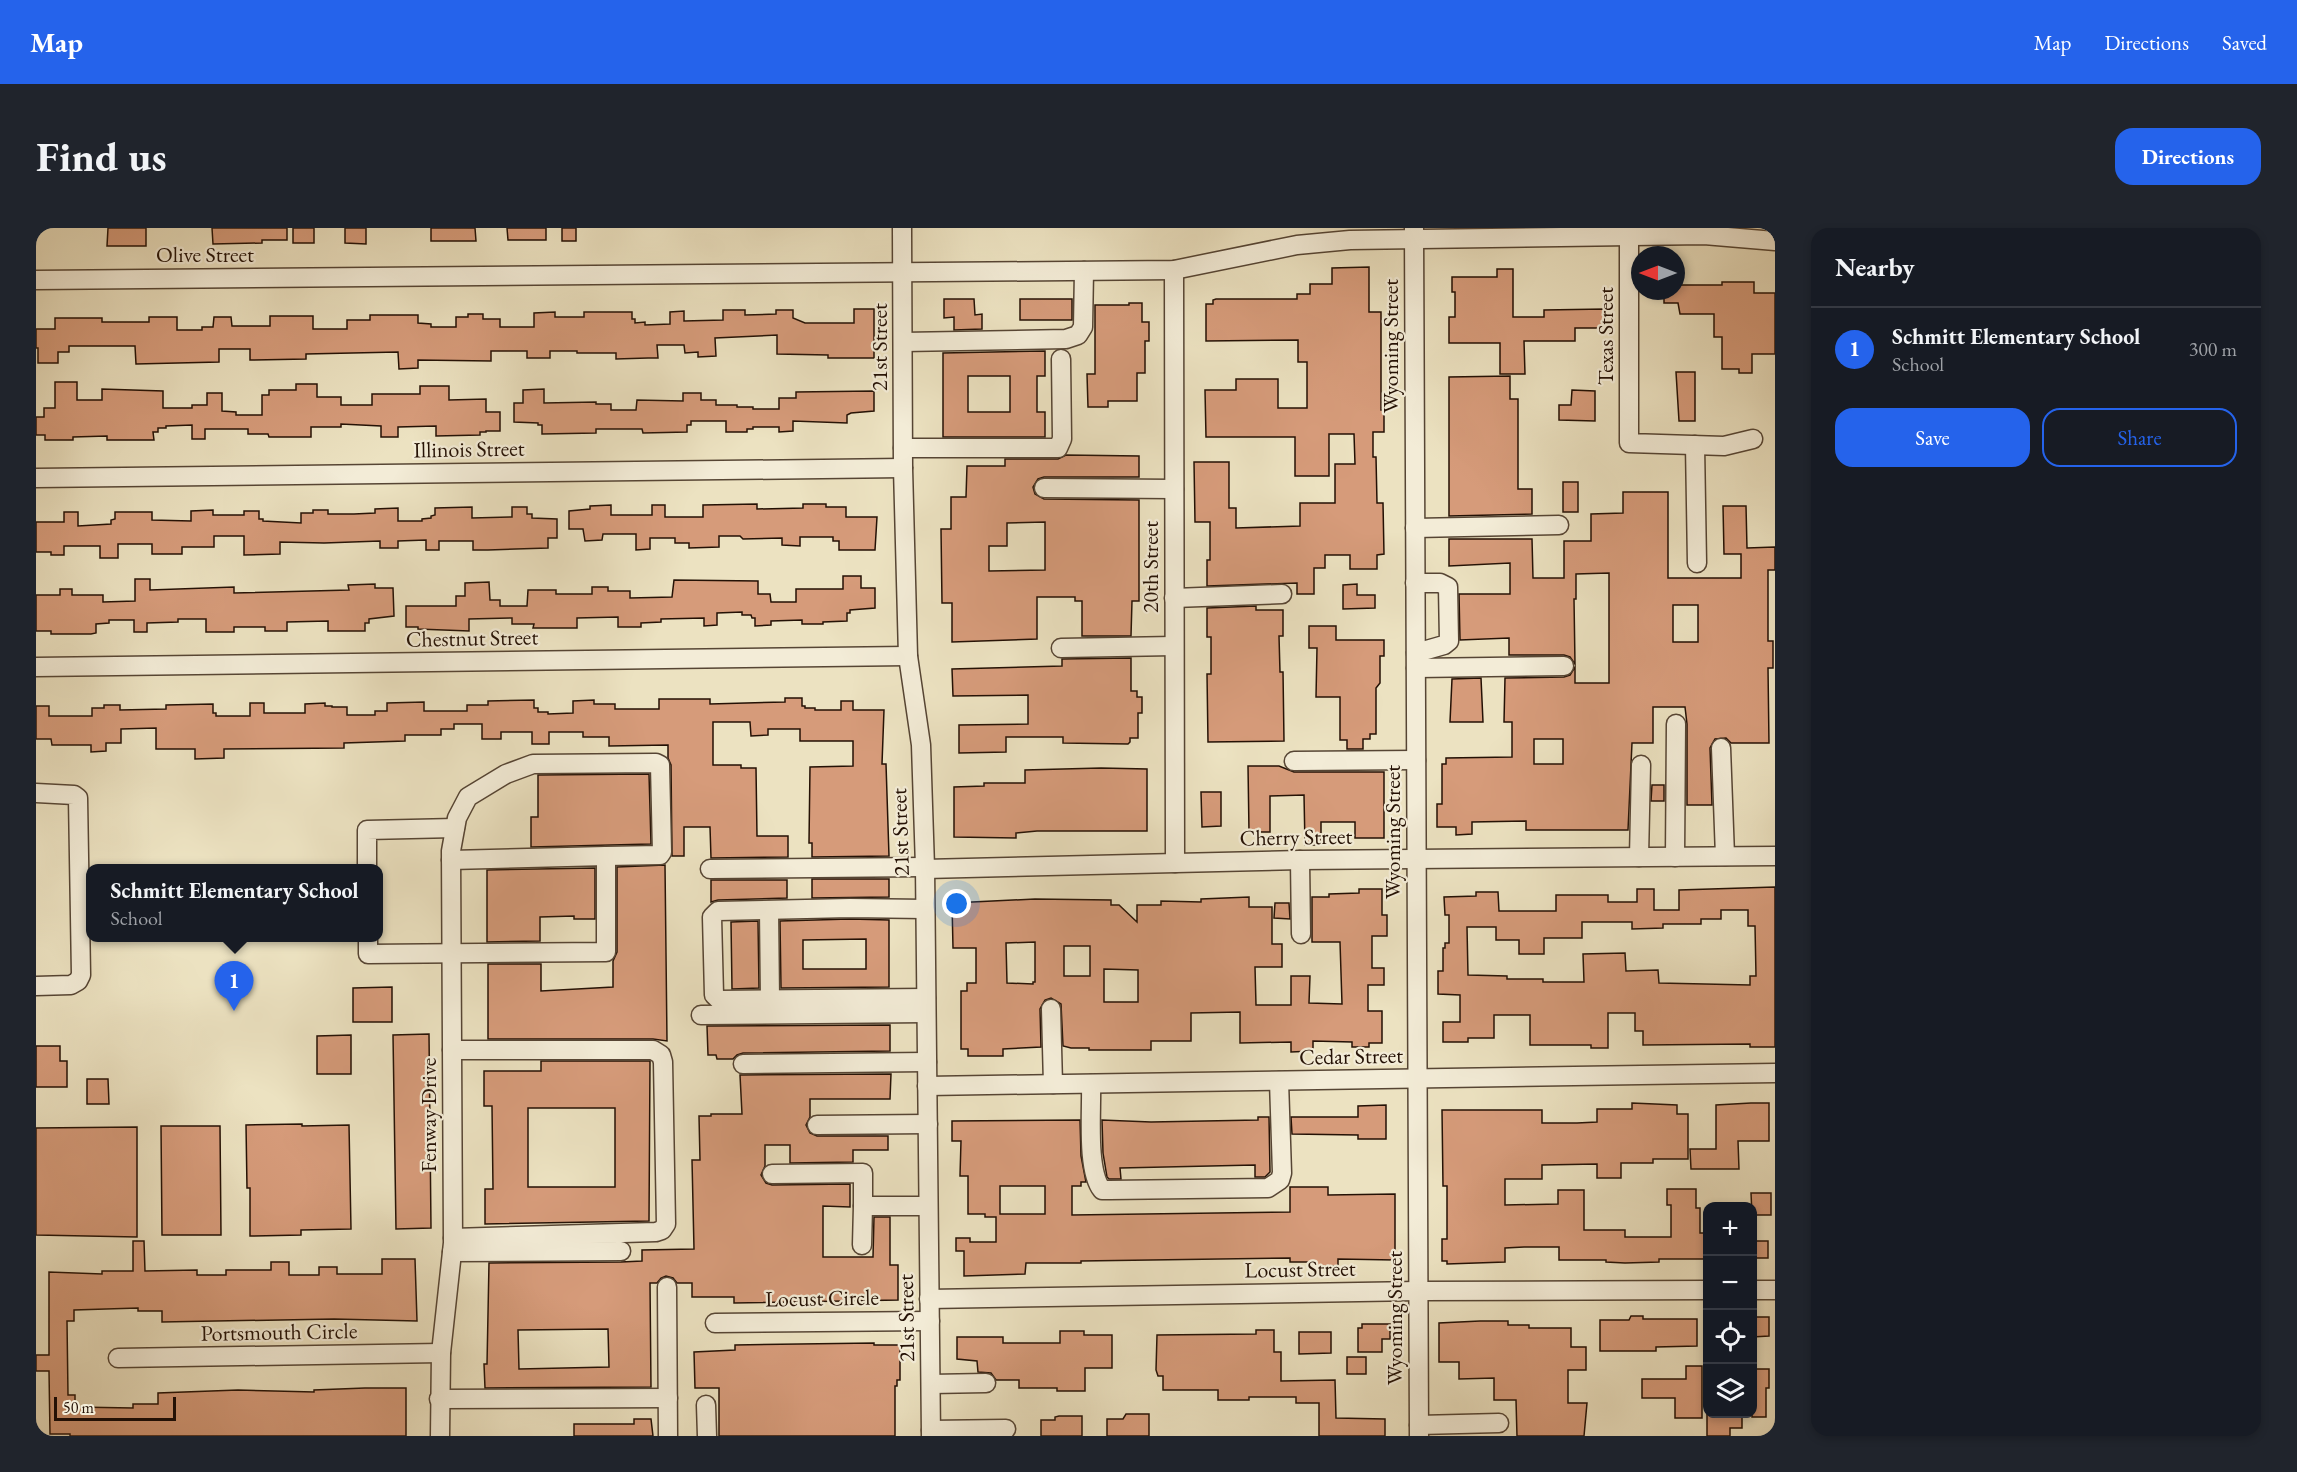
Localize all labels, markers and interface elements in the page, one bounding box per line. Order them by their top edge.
text: Map [30,24,83,60]
text: Map [2034,29,2071,56]
text: Directions [2104,29,2189,56]
text: Saved [2222,29,2267,56]
button: Directions [2115,128,2261,185]
text: Find us [36,129,167,184]
street label: Olive Street [156,240,254,269]
north arrow [1631,246,1685,300]
text: Nearby [1835,250,1915,284]
street label: Wyoming Street [1376,279,1405,413]
street label: Texas Street [1591,287,1620,385]
street label: 21st Street [865,303,894,391]
text: Schmitt Elementary School [1892,322,2140,351]
text: 1 [1849,336,1860,362]
text: 300 m [2189,336,2237,362]
text: School [1892,351,1944,377]
button: Save [1835,408,2030,467]
button: Share [2042,408,2237,467]
street label: Illinois Street [413,434,525,464]
street label: 20th Street [1136,521,1165,613]
street label: Chestnut Street [406,622,539,654]
street label: Wyoming Street [1378,765,1407,899]
street label: 21st Street [884,787,916,876]
street label: Cherry Street [1239,822,1353,852]
popup [86,864,383,942]
text: Schmitt Elementary School [110,876,359,905]
your location [942,889,971,918]
text: School [110,905,162,931]
pin: 1 [214,962,254,1011]
street label: Cedar Street [1299,1041,1403,1071]
street label: Fenway Drive [414,1057,443,1172]
map controls [1703,1202,1757,1418]
button: + [1703,1202,1757,1256]
street label: Wyoming Street [1380,1251,1409,1385]
street label: Locust Street [1244,1254,1356,1284]
button: − [1703,1256,1757,1310]
street label: 21st Street [891,1274,921,1362]
street label: Locust Circle [765,1283,880,1313]
button: locate [1703,1310,1757,1364]
street label: Portsmouth Circle [200,1316,358,1348]
button: layers [1703,1364,1757,1418]
scale bar [54,1394,176,1422]
text: 50 m [63,1397,94,1418]

